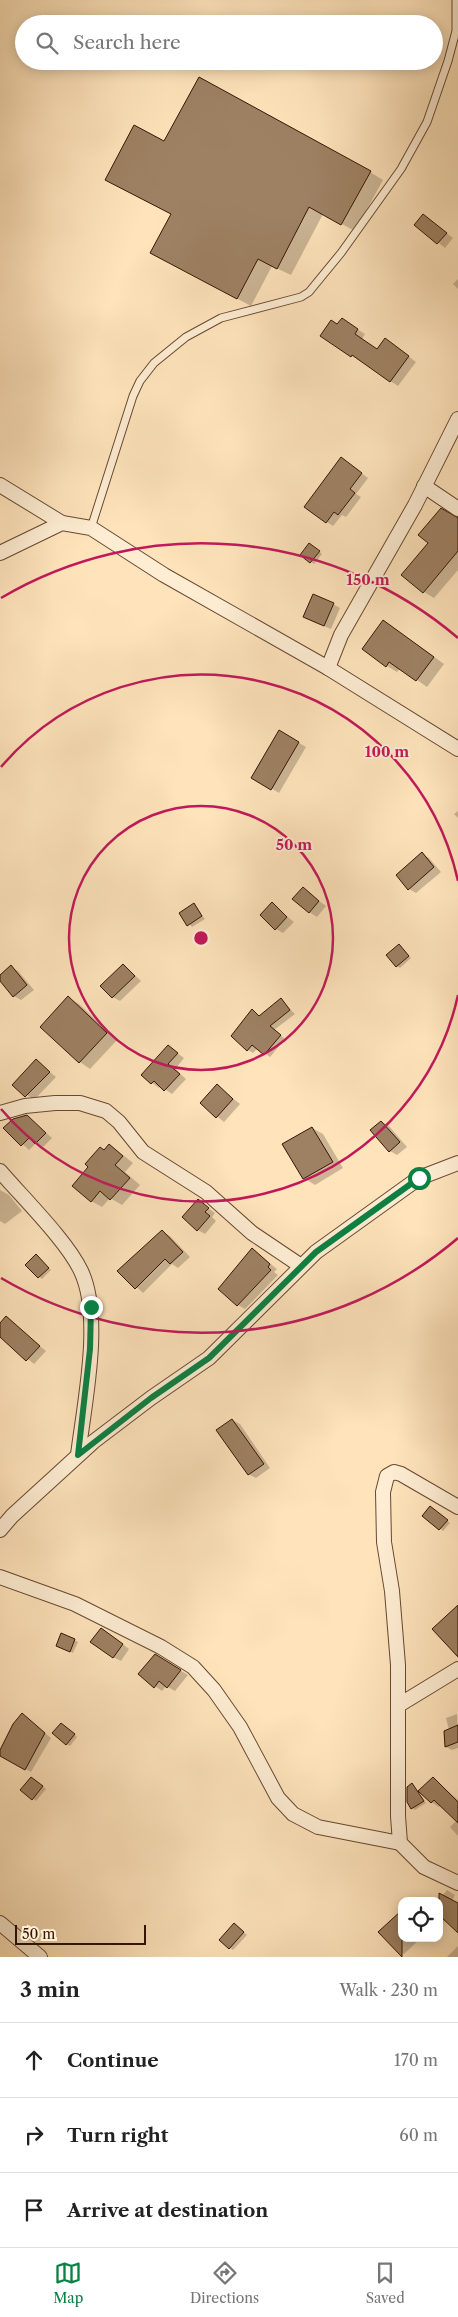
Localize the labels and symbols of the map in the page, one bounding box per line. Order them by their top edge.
text: 150 m [346,570,390,589]
text: 100 m [365,742,409,761]
text: 50 m [276,835,312,854]
centre of rings [192,929,210,947]
route start [408,1167,431,1190]
route end [80,1296,103,1319]
scale bar [15,1922,146,1945]

